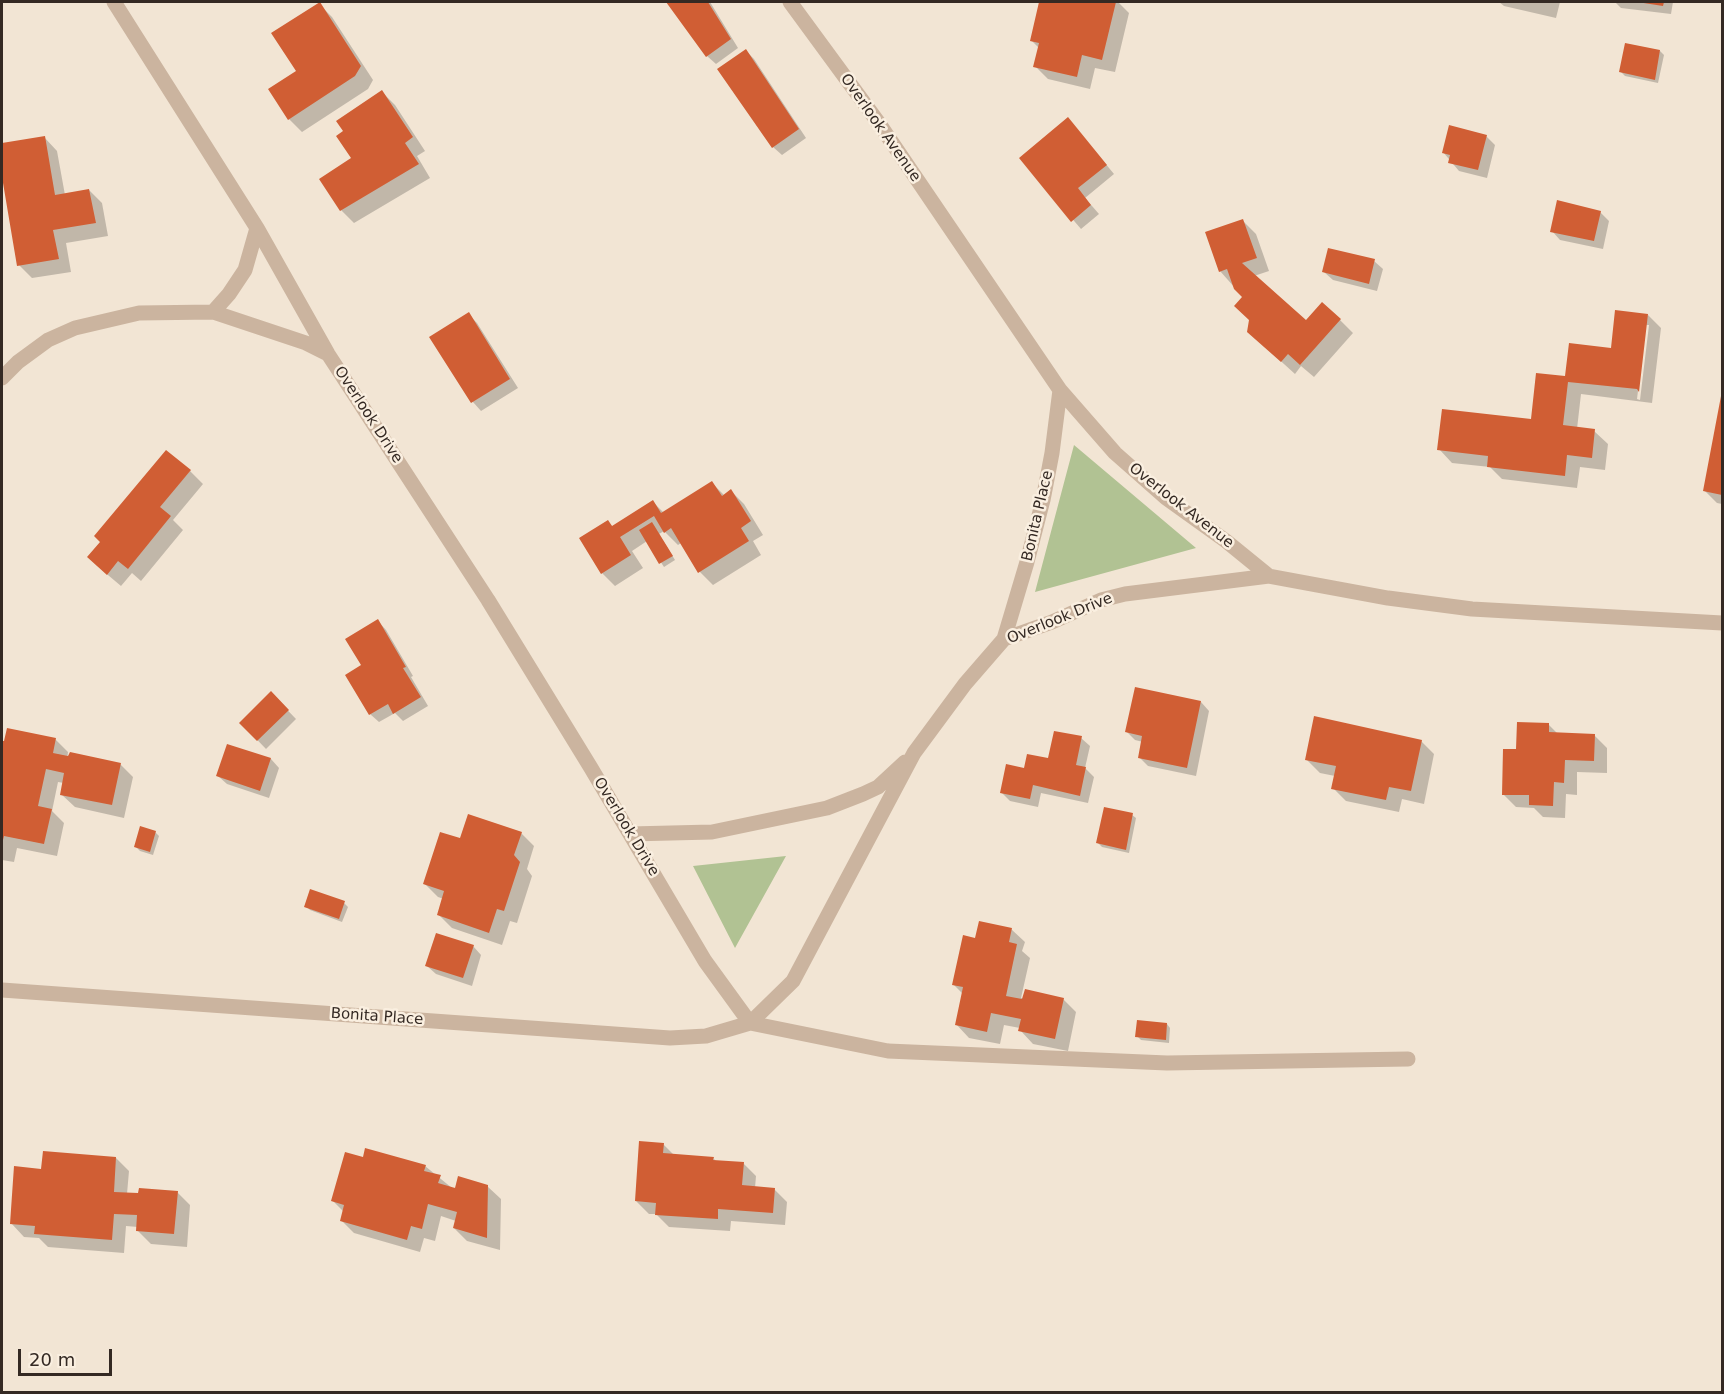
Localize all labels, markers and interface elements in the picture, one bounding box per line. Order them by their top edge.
street label: Overlook Avenue [836,70,924,186]
street label: Overlook Drive [330,363,406,467]
street label: Overlook Avenue [1125,460,1237,552]
street label: Bonita Place [1019,469,1057,563]
street label: Overlook Drive [1005,590,1115,648]
street label: Overlook Drive [589,774,663,880]
street label: Bonita Place [330,1005,424,1029]
scale bar [21,1337,116,1375]
text: 20 m [29,1349,75,1370]

